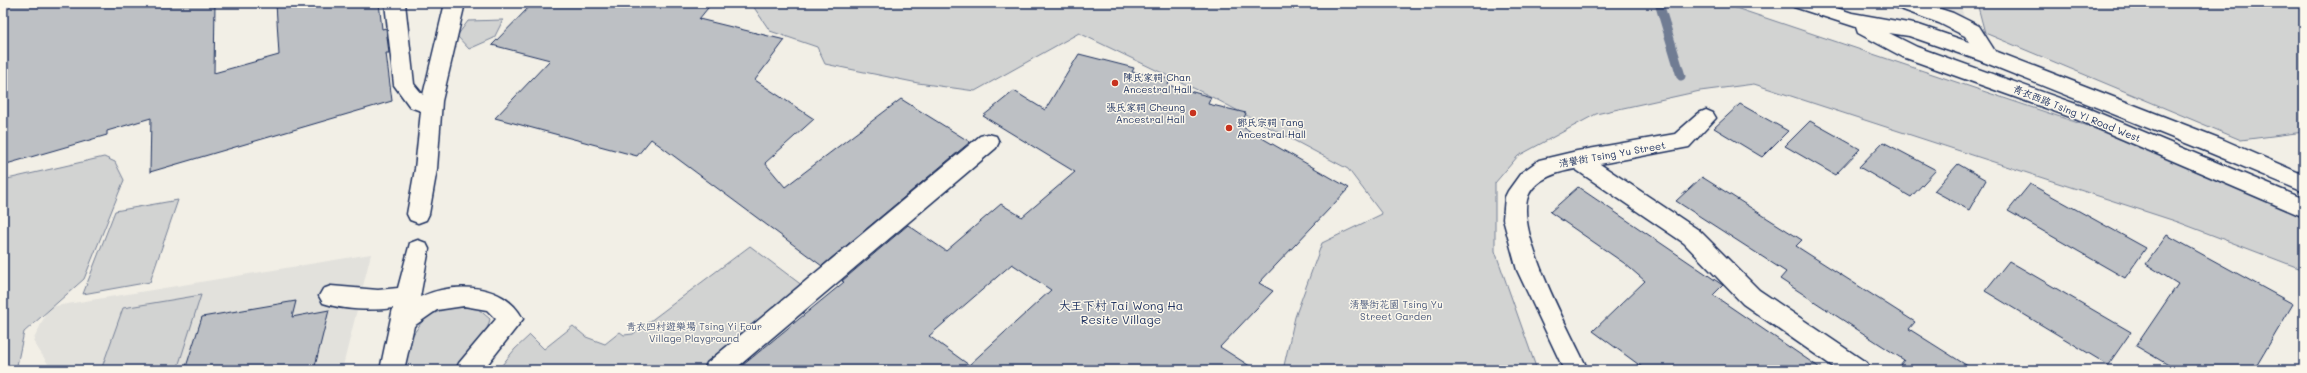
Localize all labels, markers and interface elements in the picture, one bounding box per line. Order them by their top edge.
place label: 陳氏家祠 Chan Ancestral Hall [1123,70,1192,96]
marker: 陳氏家祠 Chan Ancestral Hall [1110,78,1120,88]
street label: 青衣西路 Tsing Yi Road West [2011,81,2143,145]
place label: 張氏家祠 Cheung Ancestral Hall [1106,100,1185,126]
marker: 張氏家祠 Cheung Ancestral Hall [1188,108,1198,118]
place label: 鄧氏宗祠 Tang Ancestral Hall [1237,115,1306,141]
marker: 鄧氏宗祠 Tang Ancestral Hall [1224,123,1234,133]
street label: 清譽街 Tsing Yu Street [1557,138,1667,170]
district label: 大王下村 Tai Wong Ha Resite Village [1059,297,1183,327]
park label: 清譽街花園 Tsing Yu Street Garden [1349,297,1443,323]
park label: 青衣四村遊樂場 Tsing Yi Four Village Playground [626,319,762,345]

